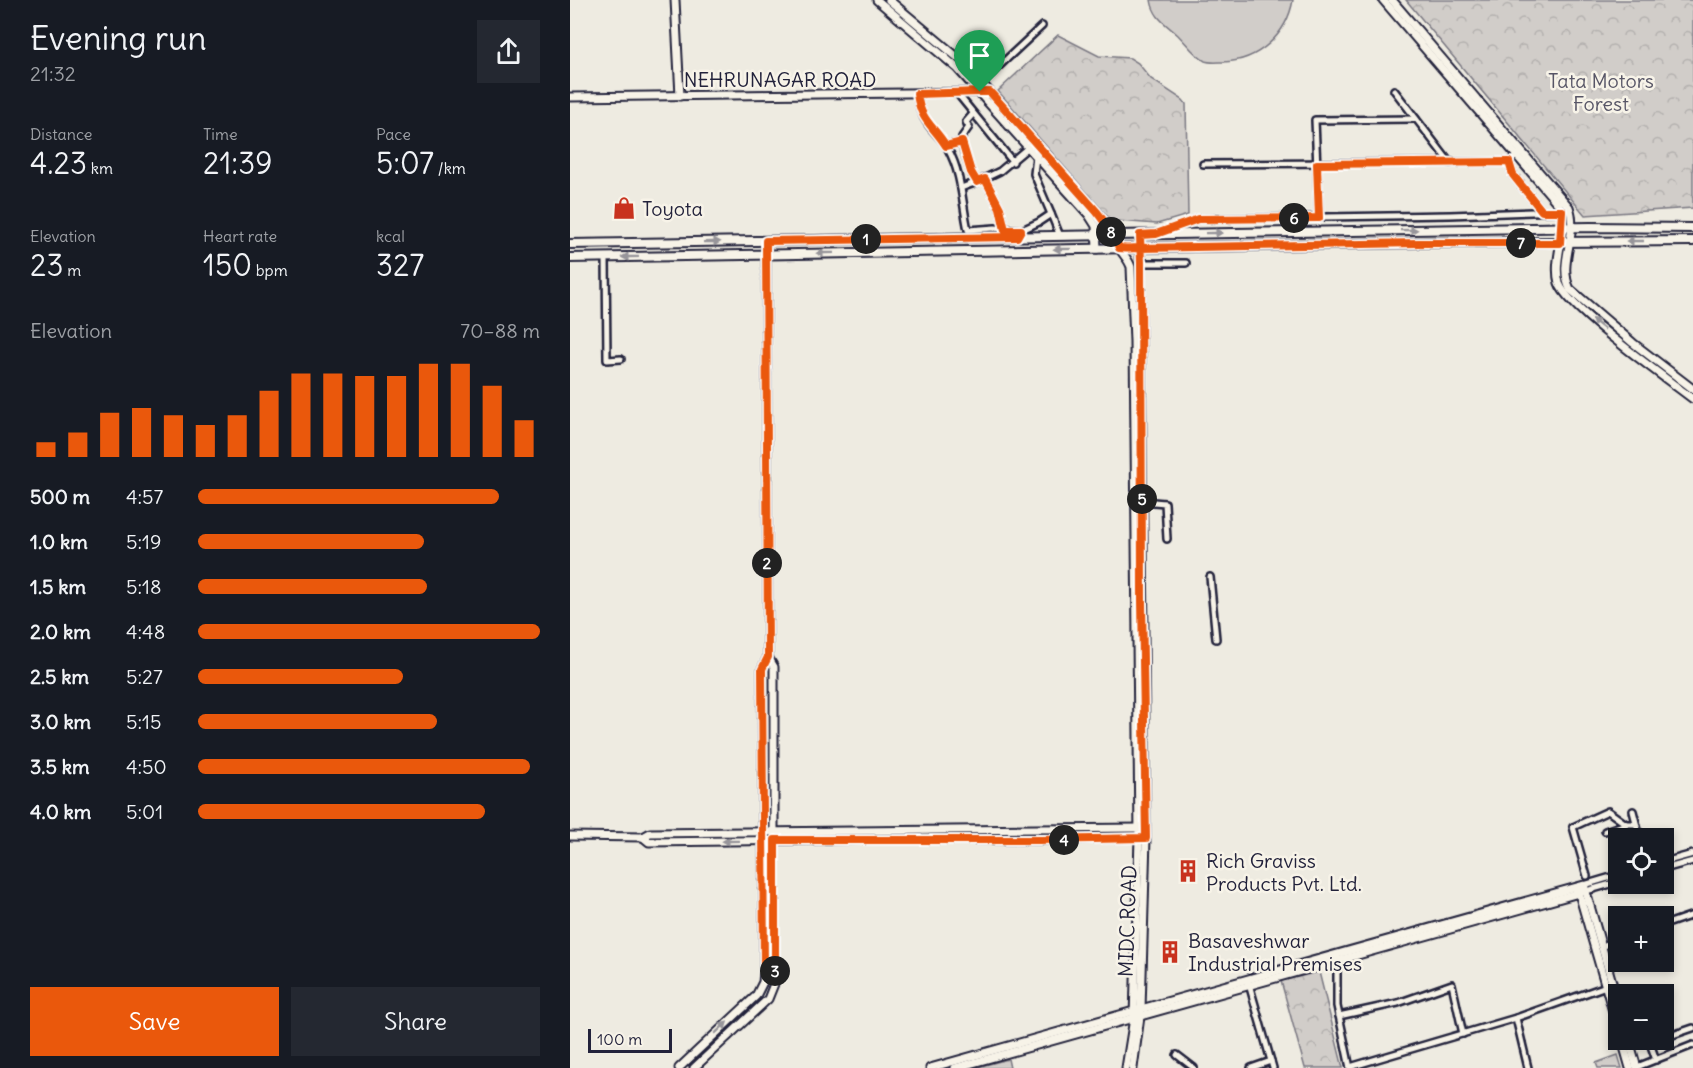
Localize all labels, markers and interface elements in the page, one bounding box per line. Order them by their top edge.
text: Evening run [30,17,206,59]
button: share [477,20,540,83]
pin [954,30,1005,92]
icon: arrive [963,39,996,72]
text: 21:32 [30,61,76,86]
street label: NEHRUNAGAR ROAD [684,67,876,92]
park label: Tata Motors Forest [1548,68,1654,116]
text: Distance [30,124,92,144]
text: Time [203,124,238,144]
text: Pace [376,124,411,144]
text: 4.23 [30,144,87,182]
text: 21:39 [203,144,272,182]
text: 5:07 [376,144,434,182]
text: km [87,158,113,178]
text: /km [434,158,466,178]
shop icon: Toyota [611,195,637,221]
place label: Toyota [642,196,703,221]
pin: 6 [1279,203,1309,233]
text: 6 [1289,208,1299,228]
pin: 8 [1096,217,1126,247]
text: 8 [1106,222,1116,242]
pin: 1 [851,224,881,254]
one-way arrow [1400,225,1419,235]
text: Elevation [30,226,96,246]
text: Heart rate [203,226,277,246]
text: kcal [376,226,405,246]
pin: 7 [1506,228,1536,258]
text: 1 [863,229,869,249]
one-way arrow [1205,229,1224,238]
text: 7 [1517,233,1525,253]
one-way arrow [1625,236,1644,246]
one-way arrow [703,237,722,247]
one-way arrow [1052,245,1071,254]
text: 23 [30,246,63,284]
text: 150 [203,246,252,284]
text: 327 [376,246,424,284]
one-way arrow [815,249,834,258]
one-way arrow [620,252,639,262]
text: m [63,260,81,280]
text: bpm [252,260,288,280]
text: Elevation [30,318,112,343]
text: 70–88 m [460,318,540,343]
one-way arrow [1590,319,1605,331]
text: 500 m [30,484,90,509]
text: 4:57 [126,484,163,509]
pin: 5 [1127,484,1157,514]
text: 5 [1137,489,1147,509]
text: 1.0 km [30,529,88,554]
text: 5:19 [126,529,161,554]
pin: 2 [752,548,782,578]
text: 2 [763,553,771,573]
text: 1.5 km [30,574,86,599]
text: 5:18 [126,574,161,599]
text: 2.0 km [30,619,91,644]
text: 4:48 [126,619,165,644]
text: 2.5 km [30,664,89,689]
text: 5:27 [126,664,163,689]
text: 3.0 km [30,709,91,734]
text: 5:15 [126,709,161,734]
text: 3.5 km [30,754,90,779]
text: 4:50 [126,754,167,779]
text: 4.0 km [30,799,91,824]
text: 5:01 [126,799,163,824]
pin: 4 [1049,825,1079,855]
map controls [1608,828,1674,1050]
button: locate [1608,828,1674,894]
text: 4 [1059,830,1069,850]
one-way arrow [721,836,740,846]
place label: Rich Graviss Products Pvt. Ltd. [1206,848,1362,896]
building icon: Rich Graviss Products Pvt. Ltd. [1175,858,1201,884]
street label: MIDC ROAD [1113,865,1141,977]
button: + [1608,906,1674,972]
place label: Basaveshwar Industrial Premises [1188,928,1362,976]
building icon: Basaveshwar Industrial Premises [1157,939,1183,965]
pin: 3 [760,956,790,986]
text: 3 [770,961,780,981]
button: − [1608,984,1674,1050]
button: Save [30,987,279,1056]
button: Share [291,987,540,1056]
one-way arrow [714,1021,729,1035]
scale bar [588,1026,672,1054]
text: 100 m [597,1029,642,1049]

